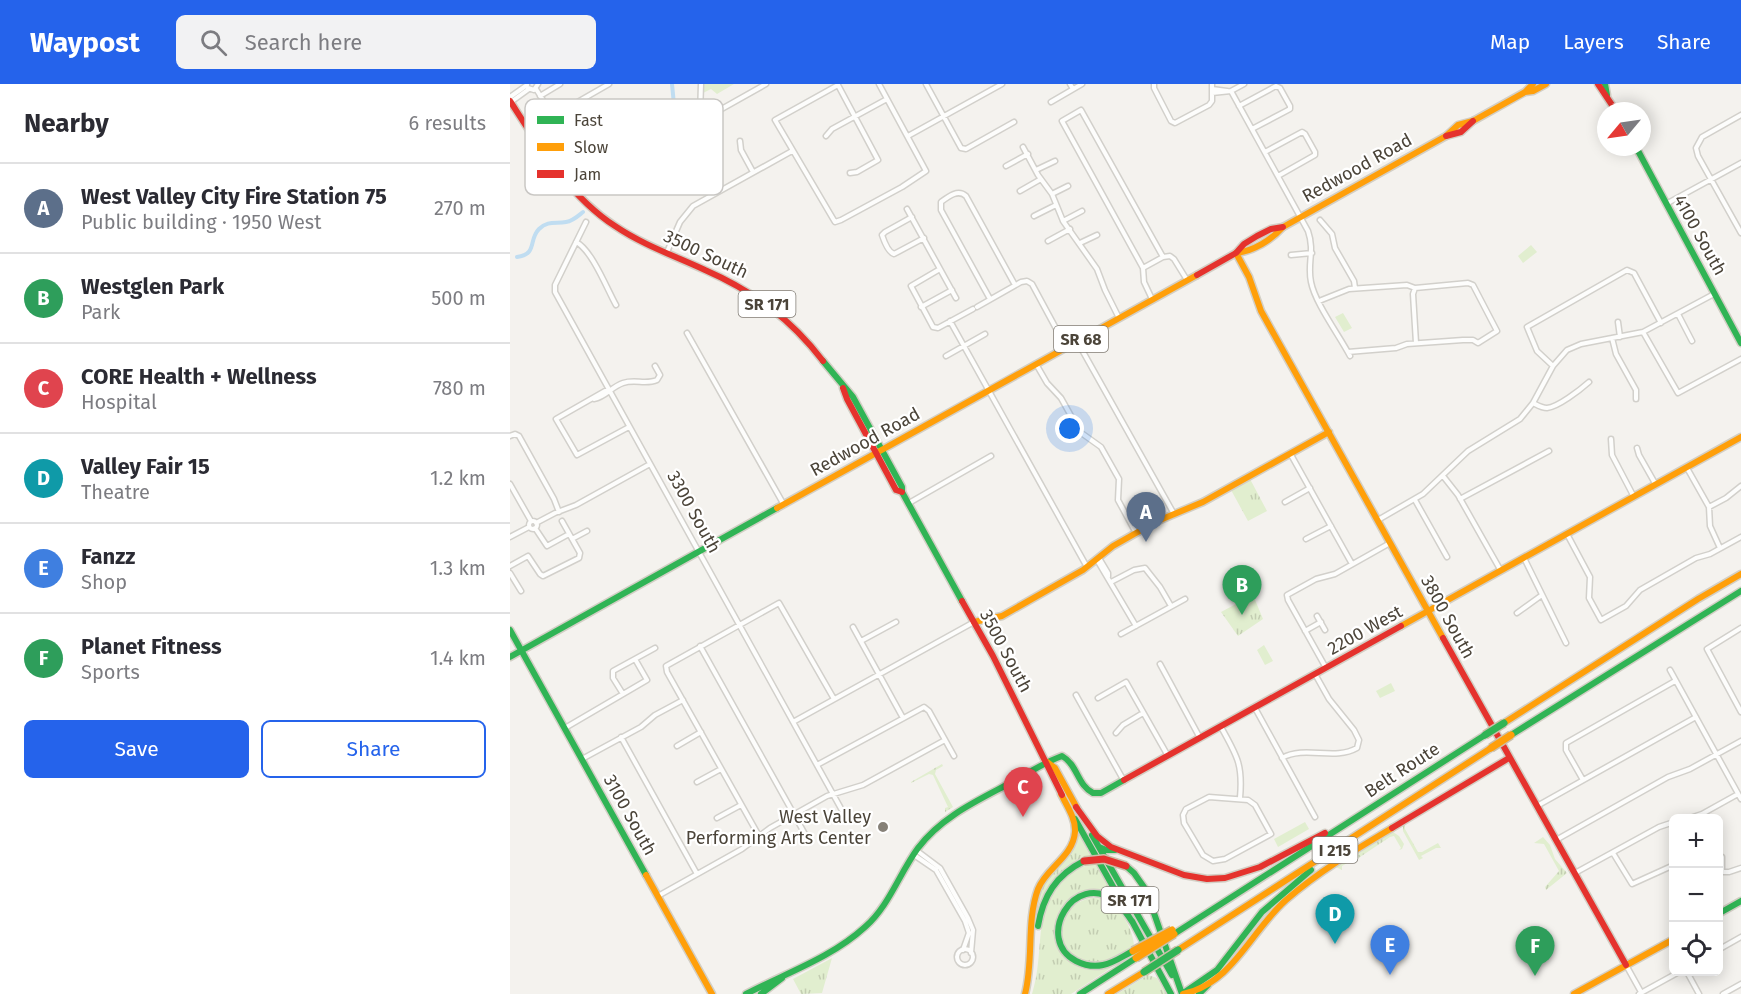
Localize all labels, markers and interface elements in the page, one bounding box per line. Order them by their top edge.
search box [176,15,596,69]
text: Waypost [30,26,140,59]
icon: search [197,26,230,59]
text: Search here [245,29,362,56]
text: Map [1490,29,1530,55]
text: Layers [1563,29,1624,55]
text: Share [1657,29,1711,55]
legend [525,99,723,195]
north arrow [1597,102,1651,156]
text: Nearby [24,108,109,139]
text: 6 results [409,111,486,135]
text: Fast [574,111,603,130]
street label: Redwood Road [1298,129,1416,207]
text: Slow [574,138,609,157]
text: Jam [574,165,601,184]
text: West Valley City Fire Station 75 [81,183,387,210]
street label: 4100 South [1669,191,1731,279]
text: A [38,196,49,220]
text: 270 m [434,196,486,220]
text: Public building · 1950 West [81,210,321,234]
street label: 3500 South [660,225,752,283]
text: Westglen Park [81,273,224,300]
text: B [37,286,50,310]
text: 500 m [431,286,486,310]
road number: SR 171 [738,291,796,317]
text: Park [81,300,120,324]
road number: SR 68 [1054,326,1108,352]
text: CORE Health + Wellness [81,363,317,390]
text: C [38,376,49,400]
text: 780 m [433,376,486,400]
text: Hospital [81,390,157,414]
street label: Redwood Road [806,403,924,481]
your location [1055,414,1084,443]
text: Valley Fair 15 [81,453,210,480]
text: D [37,466,50,490]
text: 1.2 km [430,466,486,490]
street label: 3300 South [662,467,726,557]
text: Theatre [81,480,150,504]
pin: A [1126,492,1166,542]
text: Fanzz [81,543,135,570]
text: E [38,556,49,580]
text: 1.3 km [430,556,486,580]
pin: B [1222,566,1262,615]
text: Shop [81,570,127,594]
street label: 3800 South [1416,572,1480,662]
street label: 2200 West [1324,600,1407,660]
street label: 3500 South [975,606,1037,696]
text: Planet Fitness [81,633,222,660]
text: F [39,646,48,670]
text: 1.4 km [430,646,486,670]
text: Sports [81,660,140,684]
button: Save [24,720,249,778]
button: Share [261,720,486,778]
street label: Belt Route [1360,738,1444,802]
pin: C [1004,768,1042,817]
street label: 3100 South [599,771,661,859]
place label: West Valley Performing Arts Center [686,806,871,849]
map controls [1669,814,1723,976]
button: + [1669,814,1723,868]
marker: West Valley Performing Arts Center [876,820,890,834]
road number: I 215 [1312,837,1358,863]
button: − [1669,868,1723,922]
road number: SR 171 [1102,887,1158,913]
pin: D [1316,894,1354,944]
button: locate [1669,922,1723,976]
pin: E [1370,926,1410,975]
pin: F [1516,926,1554,976]

